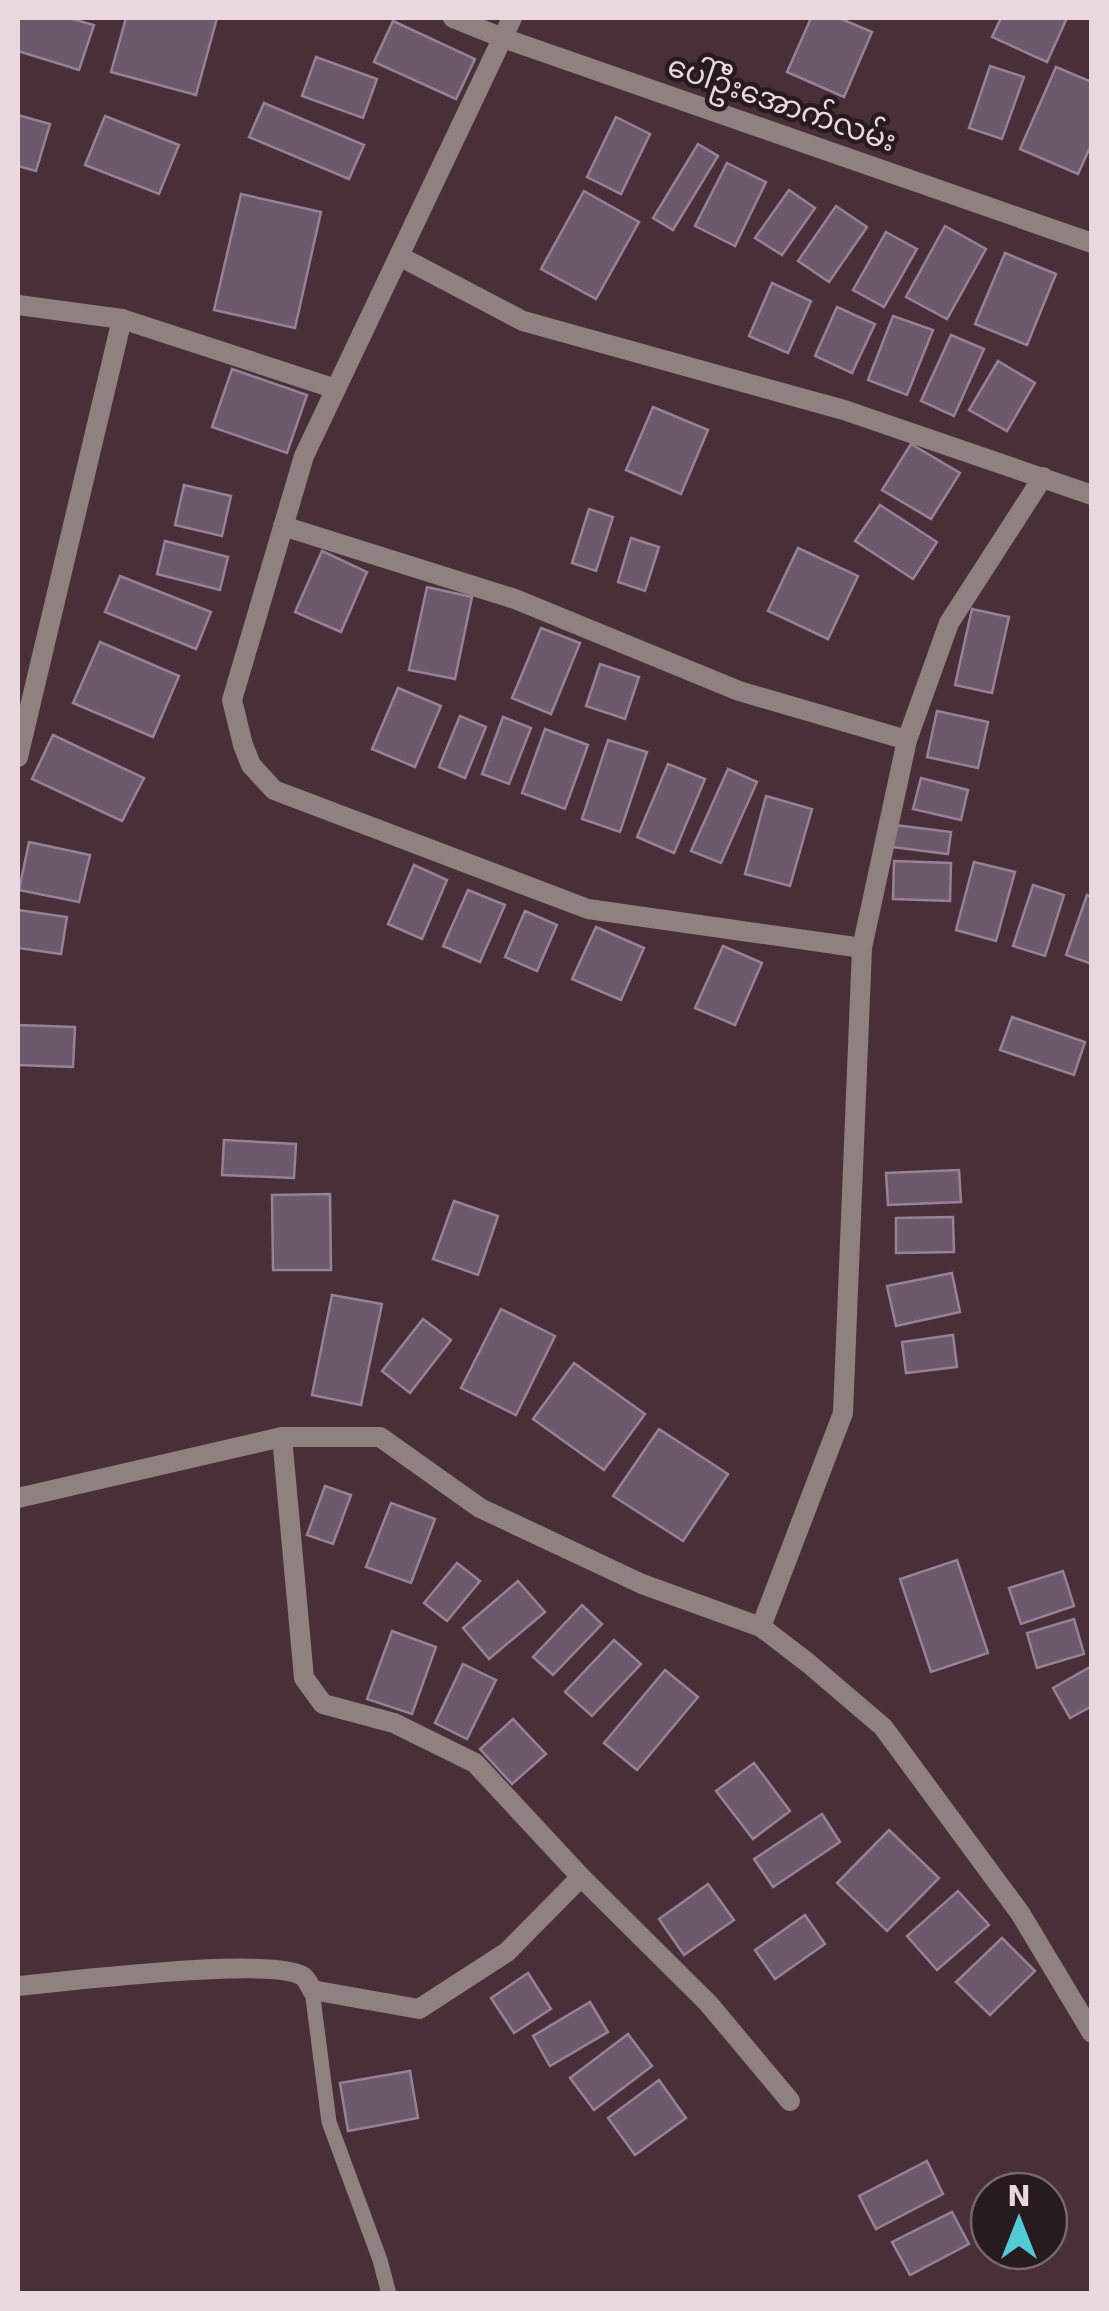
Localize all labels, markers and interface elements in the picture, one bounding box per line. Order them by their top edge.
street label: ပေါ်ဦးအောက်လမ်း [661,44,902,166]
north arrow [969,2171,1069,2271]
text: N [1007,2180,1031,2213]

